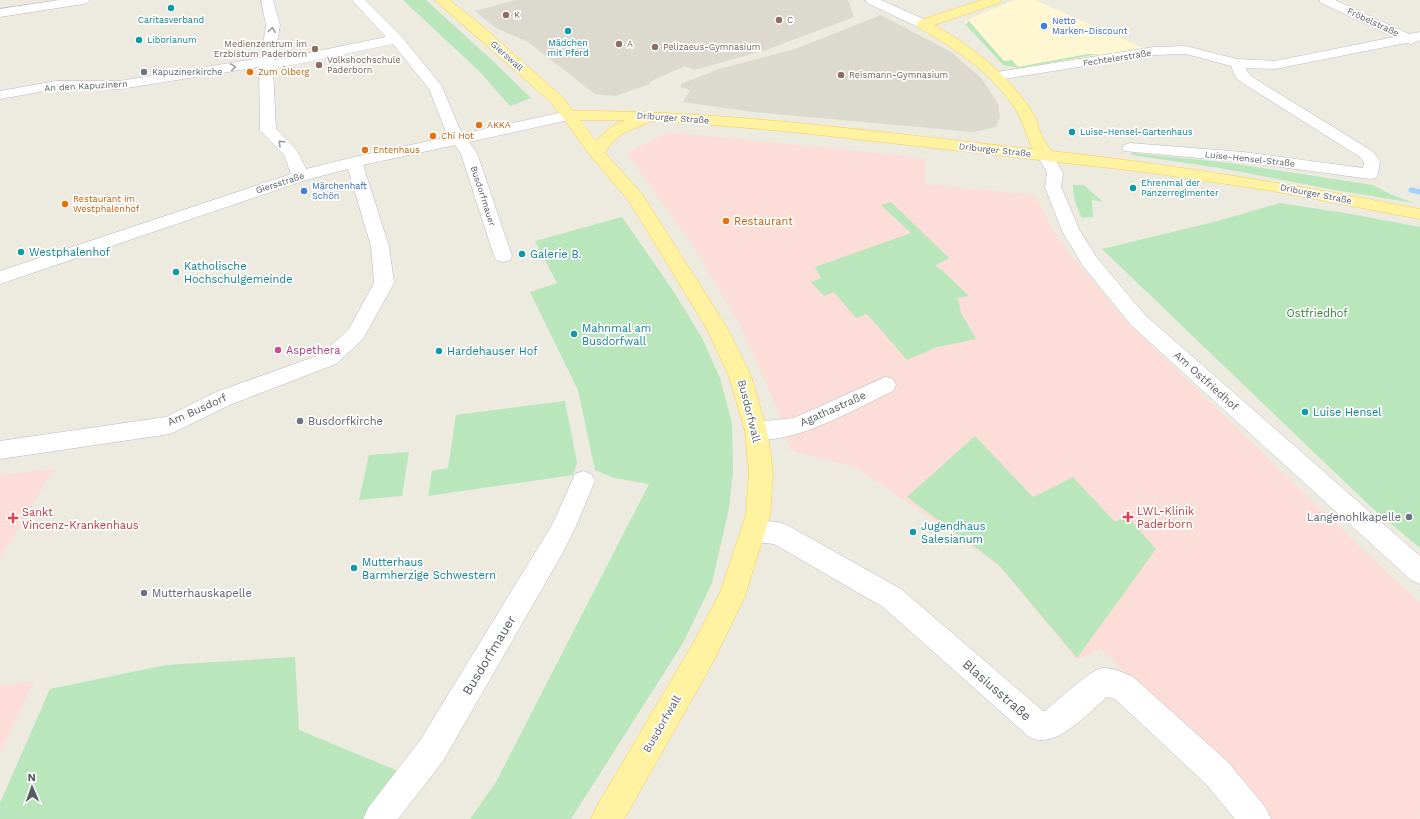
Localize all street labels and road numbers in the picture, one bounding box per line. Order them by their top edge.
street label: Fröbelstraße [1346,6,1400,38]
street label: Gierswall [489,39,525,73]
street label: Fechtelerstraße [1082,48,1152,68]
street label: An den Kapuzinern [44,79,128,93]
street label: Driburger Straße [636,110,710,126]
street label: Driburger Straße [958,141,1032,159]
street label: Luise-Hensel-Straße [1204,149,1296,169]
street label: Busdorfmauer [469,165,498,228]
street label: Giersstraße [255,170,305,196]
street label: Driburger Straße [1279,182,1353,206]
street label: Am Ostfriedhof [1171,349,1242,414]
street label: Busdorfwall [735,378,763,444]
street label: Agathastraße [798,389,868,429]
street label: Am Busdorf [165,391,229,429]
street label: Busdorfmauer [459,612,519,698]
street label: Blasiusstraße [960,656,1034,724]
street label: Busdorfwall [640,692,684,755]

